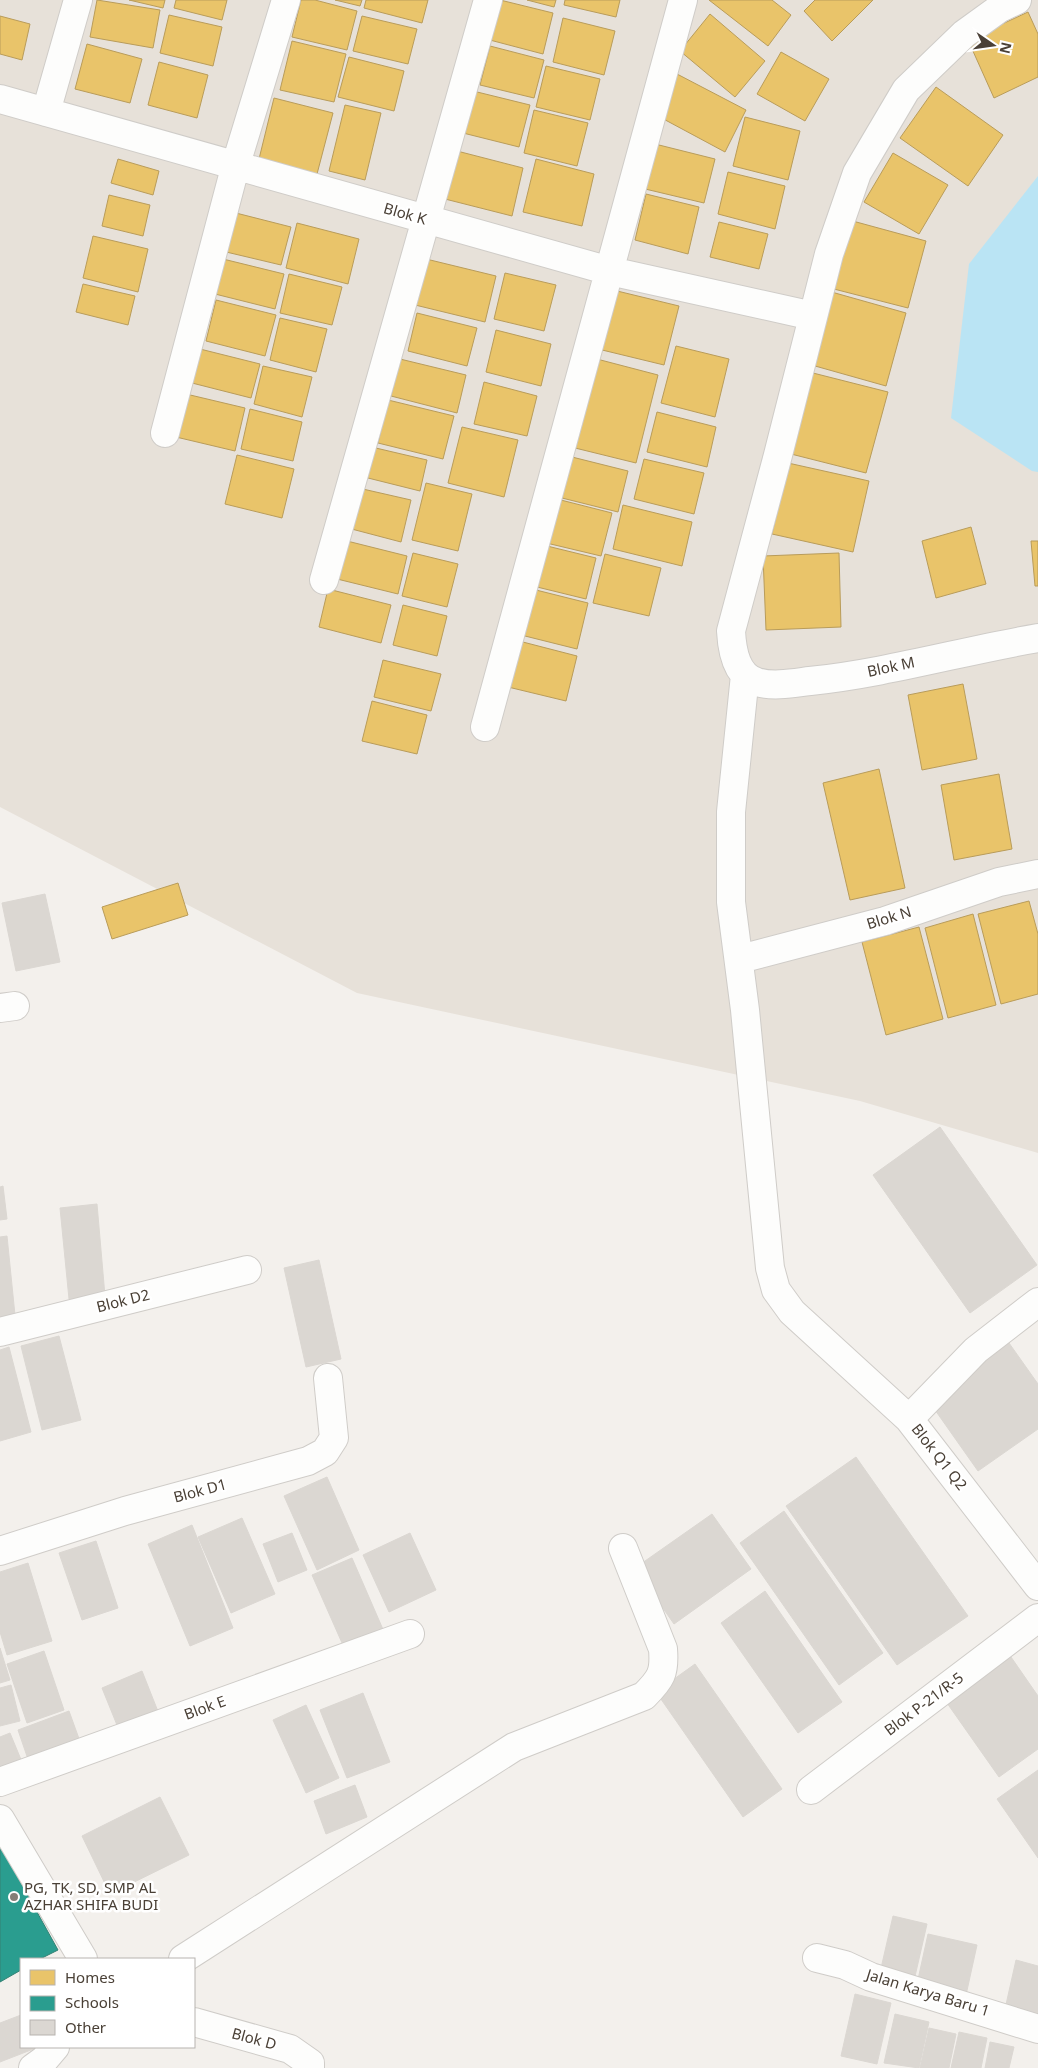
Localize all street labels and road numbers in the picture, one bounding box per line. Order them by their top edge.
street label: Blok K [381,197,430,229]
street label: Blok M [865,651,916,681]
street label: Blok N [864,901,914,933]
street label: Blok D2 [94,1284,151,1316]
street label: Blok Q1 Q2 [908,1419,972,1494]
street label: Blok D1 [171,1473,228,1507]
street label: Blok P-21/R-5 [880,1667,967,1739]
street label: Blok E [181,1690,228,1724]
street label: Jalan Karya Baru 1 [862,1963,992,2020]
street label: Blok D [230,2022,279,2054]

